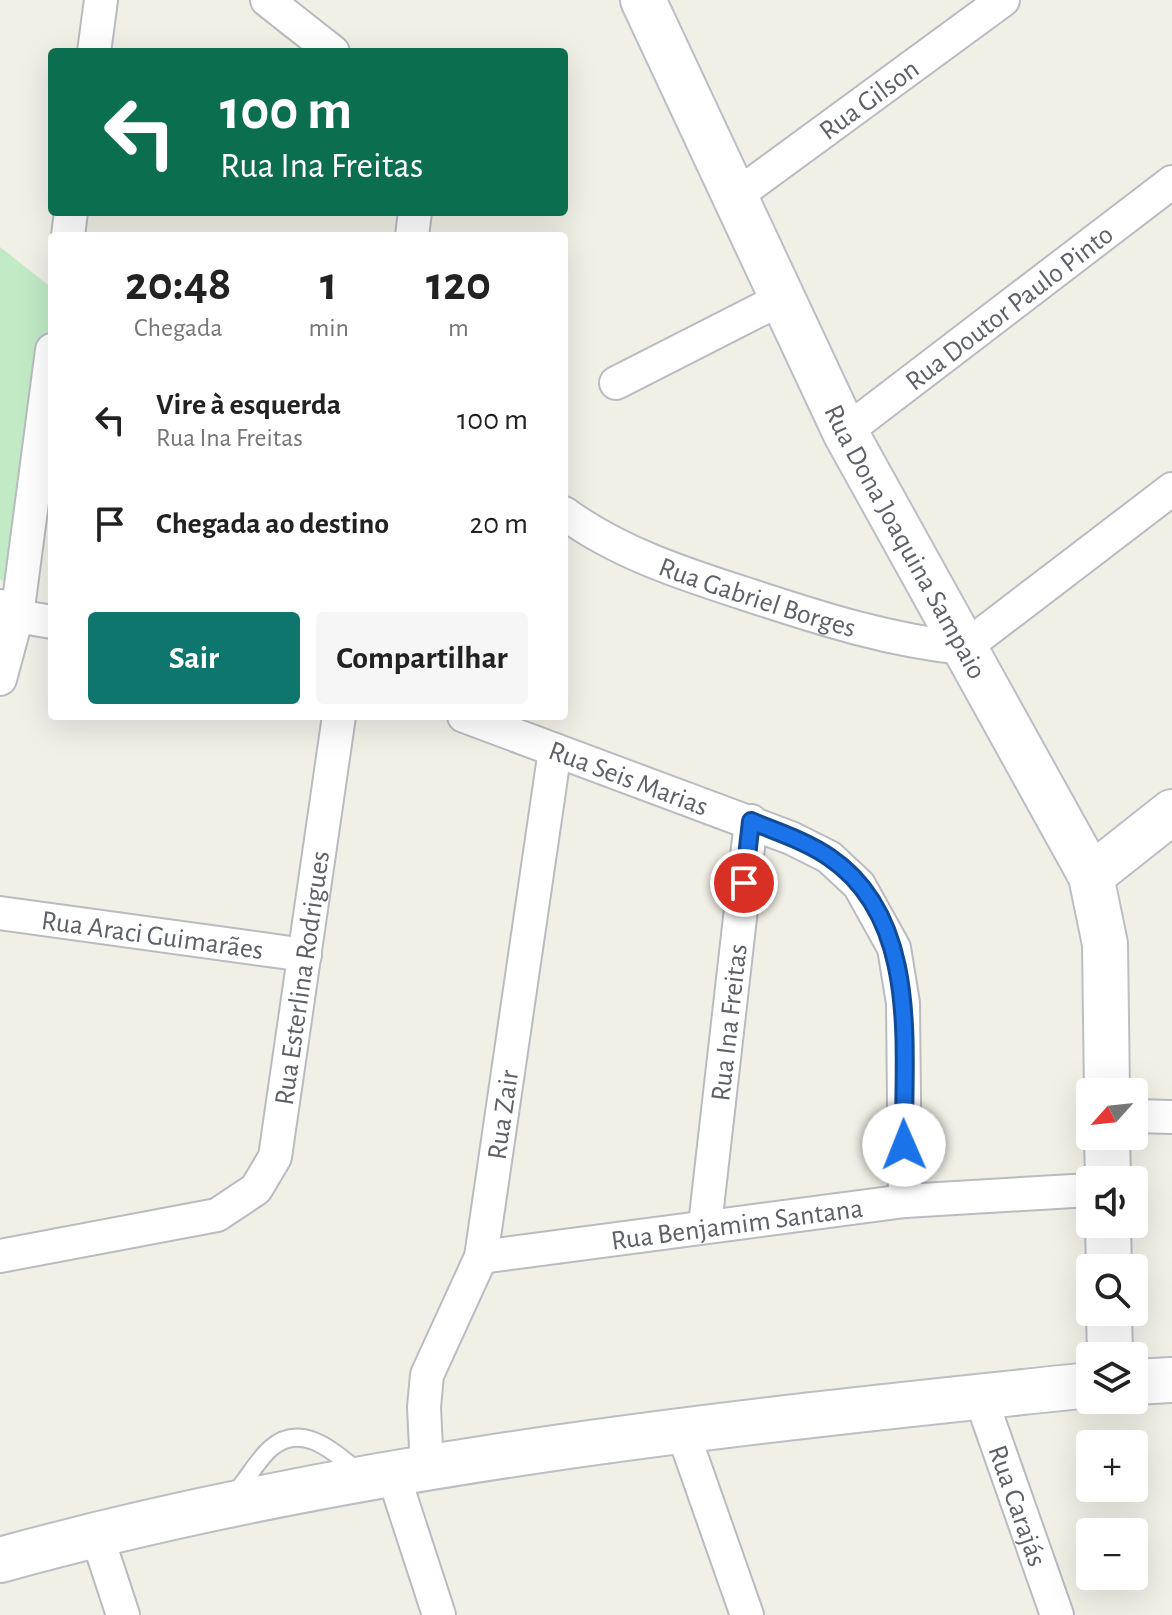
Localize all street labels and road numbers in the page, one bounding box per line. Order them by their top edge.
street label: Rua Gilson [815,55,925,146]
street label: Rua Doutor Paulo Pinto [901,220,1119,396]
street label: Rua Dona Joaquina Sampaio [818,401,991,684]
street label: Rua Gabriel Borges [655,553,858,643]
street label: Rua Seis Marias [545,737,712,822]
street label: Rua Esterlina Rodrigues [271,849,335,1107]
street label: Rua Araci Guimarães [39,907,265,965]
street label: Rua Ina Freitas [707,942,753,1103]
street label: Rua Zair [483,1068,524,1162]
street label: Rua Benjamim Santana [609,1195,865,1256]
street label: Rua Carajás [982,1442,1051,1570]

